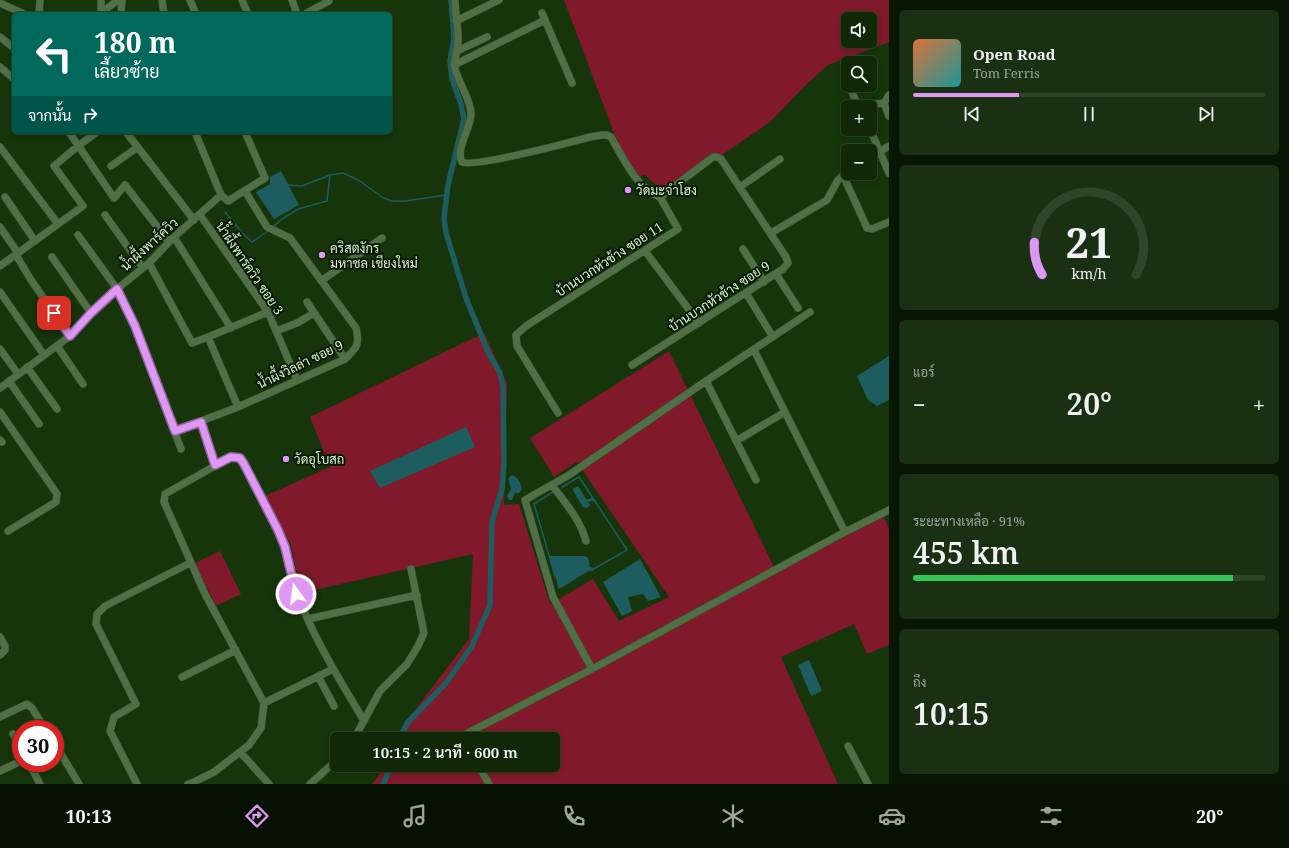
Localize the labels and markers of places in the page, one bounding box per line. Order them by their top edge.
place label: วัดมะจำโฮง [636,181,697,199]
marker: วัดมะจำโฮง [623,185,633,195]
place label: คริสตงักร มหาชล เชียงใหม่ [330,239,418,272]
marker: คริสตงักร มหาชล เชียงใหม่ [317,250,327,260]
pin [37,296,71,330]
place label: วัดอุโบสถ [294,450,344,469]
marker: วัดอุโบสถ [281,454,291,464]

